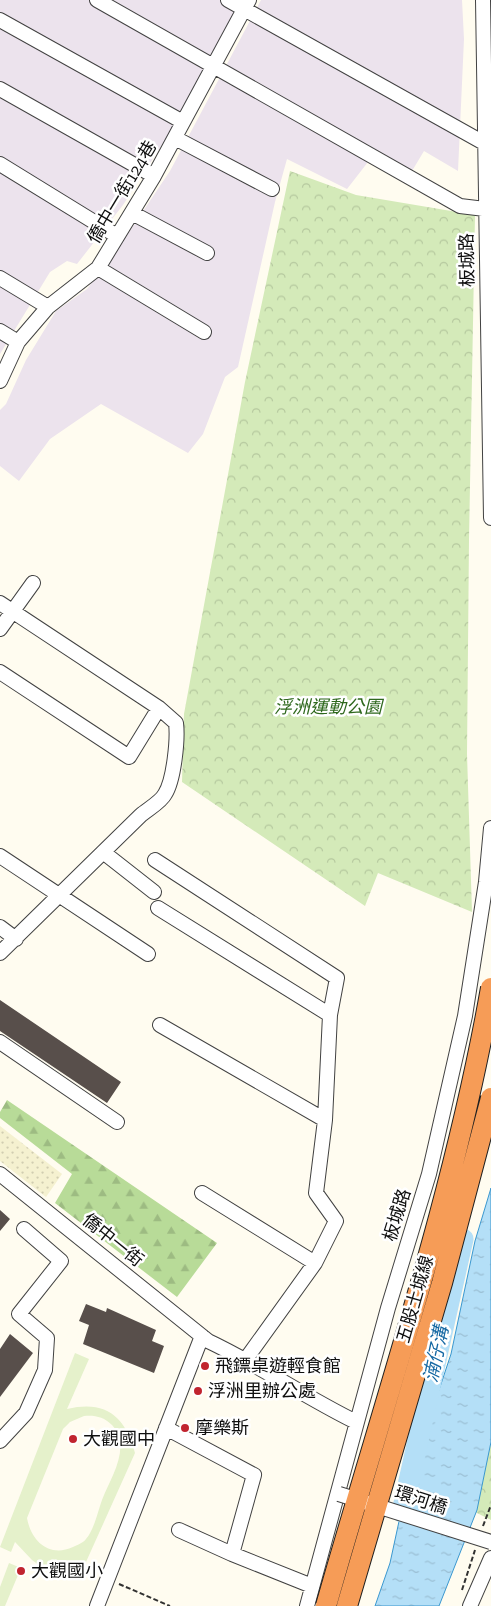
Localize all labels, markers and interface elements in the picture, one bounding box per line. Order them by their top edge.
street label: 僑中一街124巷 [83,137,161,247]
street label: 板城路 [456,233,478,287]
park label: 浮洲運動公園 [274,696,385,718]
street label: 板城路 [379,1186,415,1244]
street label: 僑中一街 [78,1209,148,1271]
street label: 五股土城線 [392,1253,438,1345]
water label: 湳仔溝 [419,1321,454,1384]
place label: 飛鏢桌遊輕食館 [215,1355,341,1377]
marker: 飛鏢桌遊輕食館 [199,1360,211,1372]
place label: 浮洲里辦公處 [208,1380,316,1402]
marker: 浮洲里辦公處 [192,1385,204,1397]
place label: 摩樂斯 [195,1417,249,1439]
marker: 摩樂斯 [179,1422,191,1434]
place label: 大觀國中 [83,1428,155,1450]
marker: 大觀國中 [67,1433,79,1445]
street label: 環河橋 [392,1481,450,1519]
place label: 大觀國小 [31,1560,103,1582]
marker: 大觀國小 [15,1565,27,1577]

